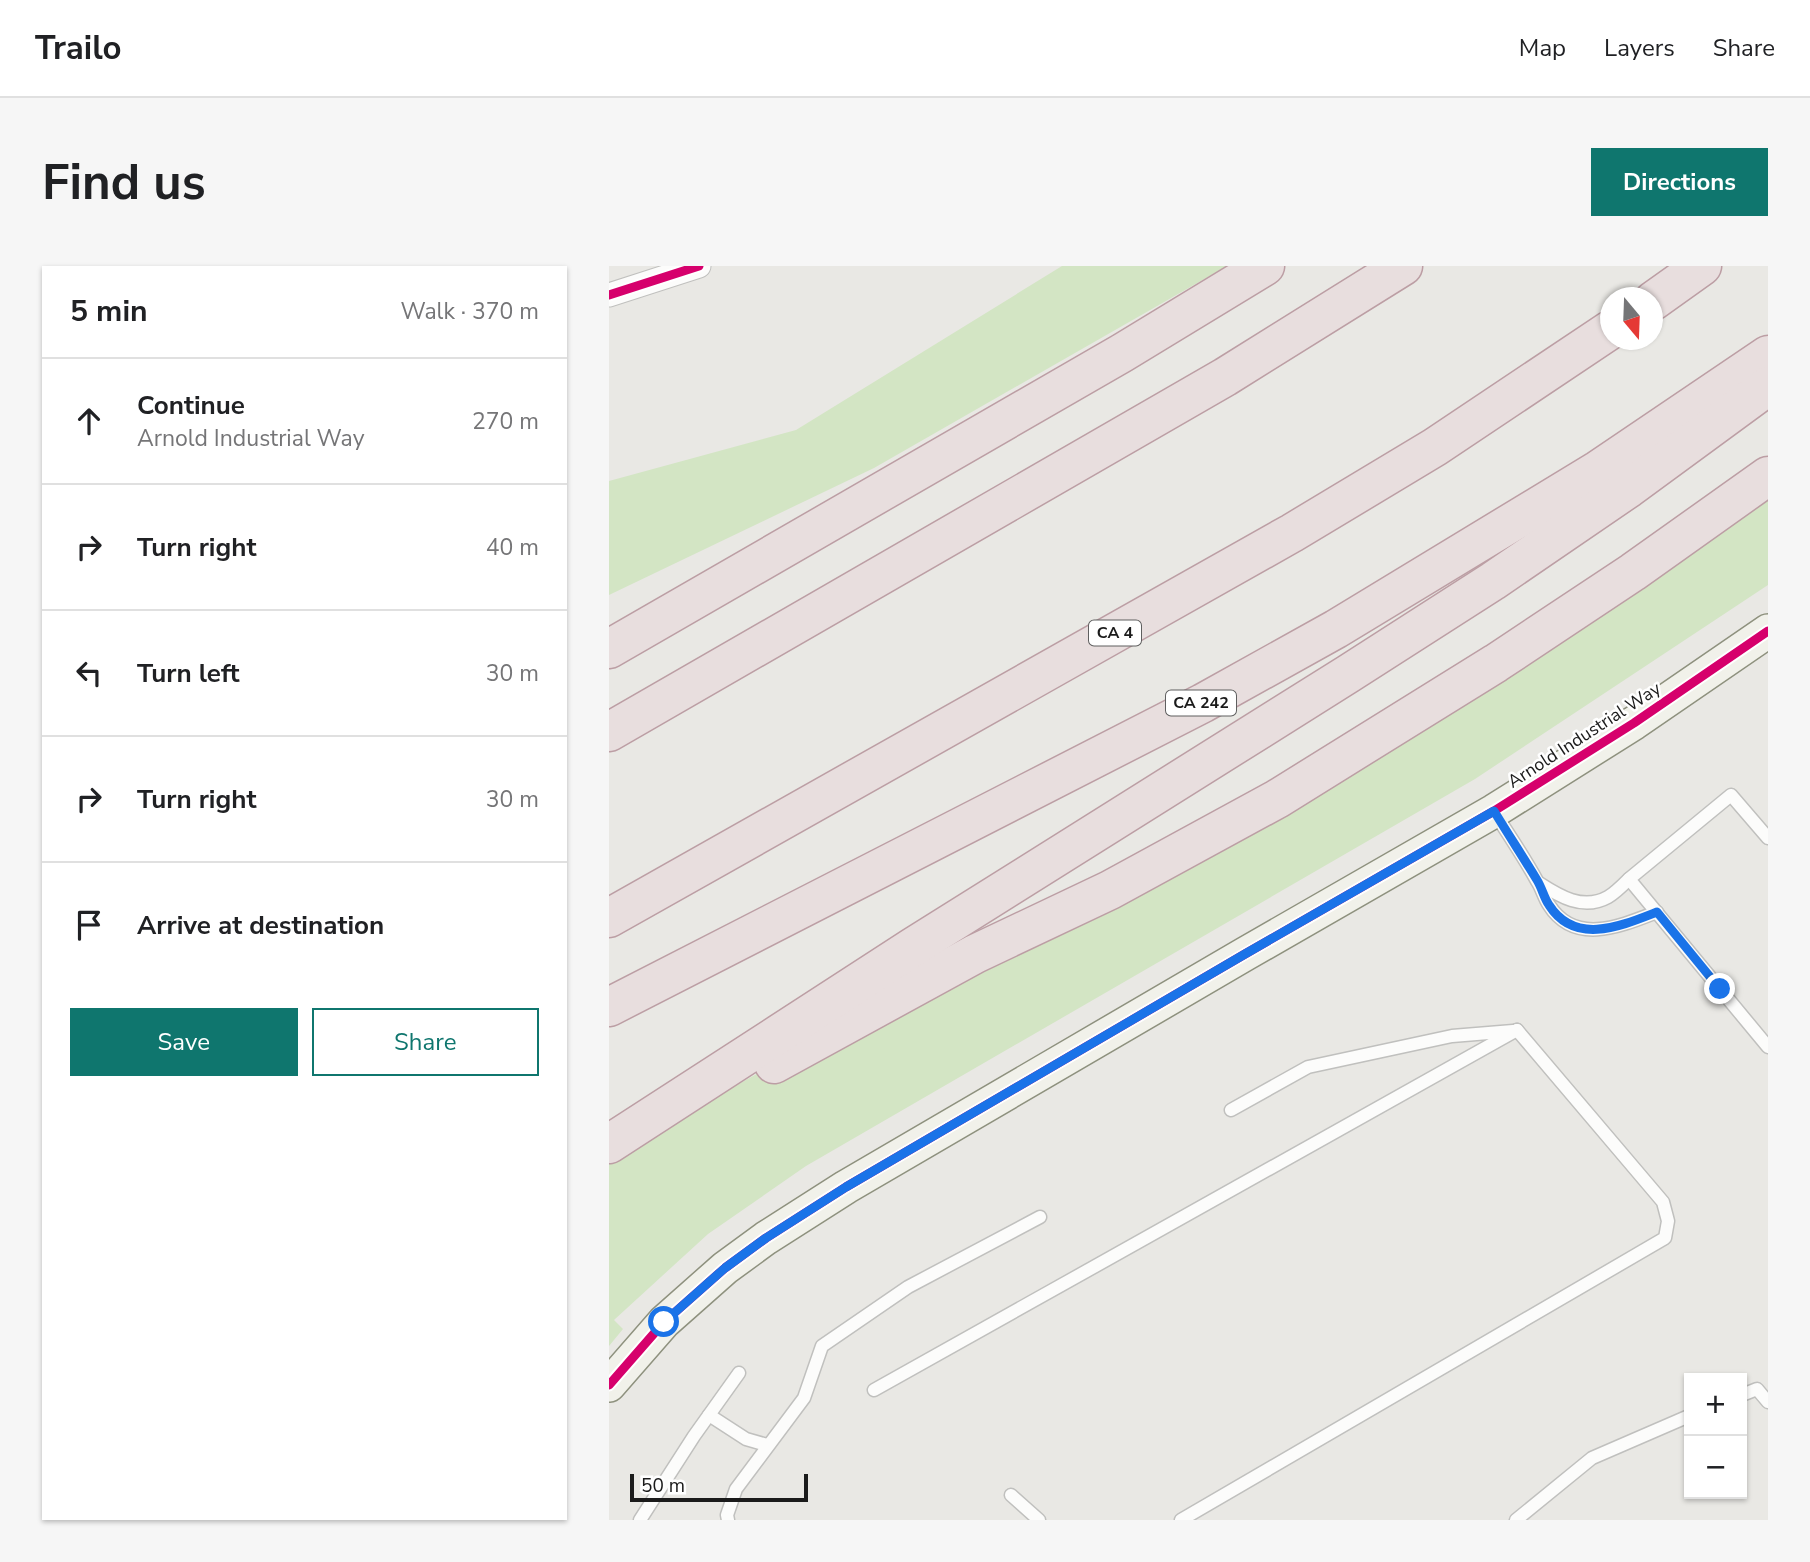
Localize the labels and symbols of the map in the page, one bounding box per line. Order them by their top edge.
north arrow [1600,287,1663,350]
road number: CA 4 [1089,620,1141,646]
street label: Arnold Industrial Way [1503,676,1666,794]
road number: CA 242 [1166,690,1236,716]
route end [1704,973,1735,1004]
route start [648,1306,679,1337]
scale bar [630,1471,809,1503]

